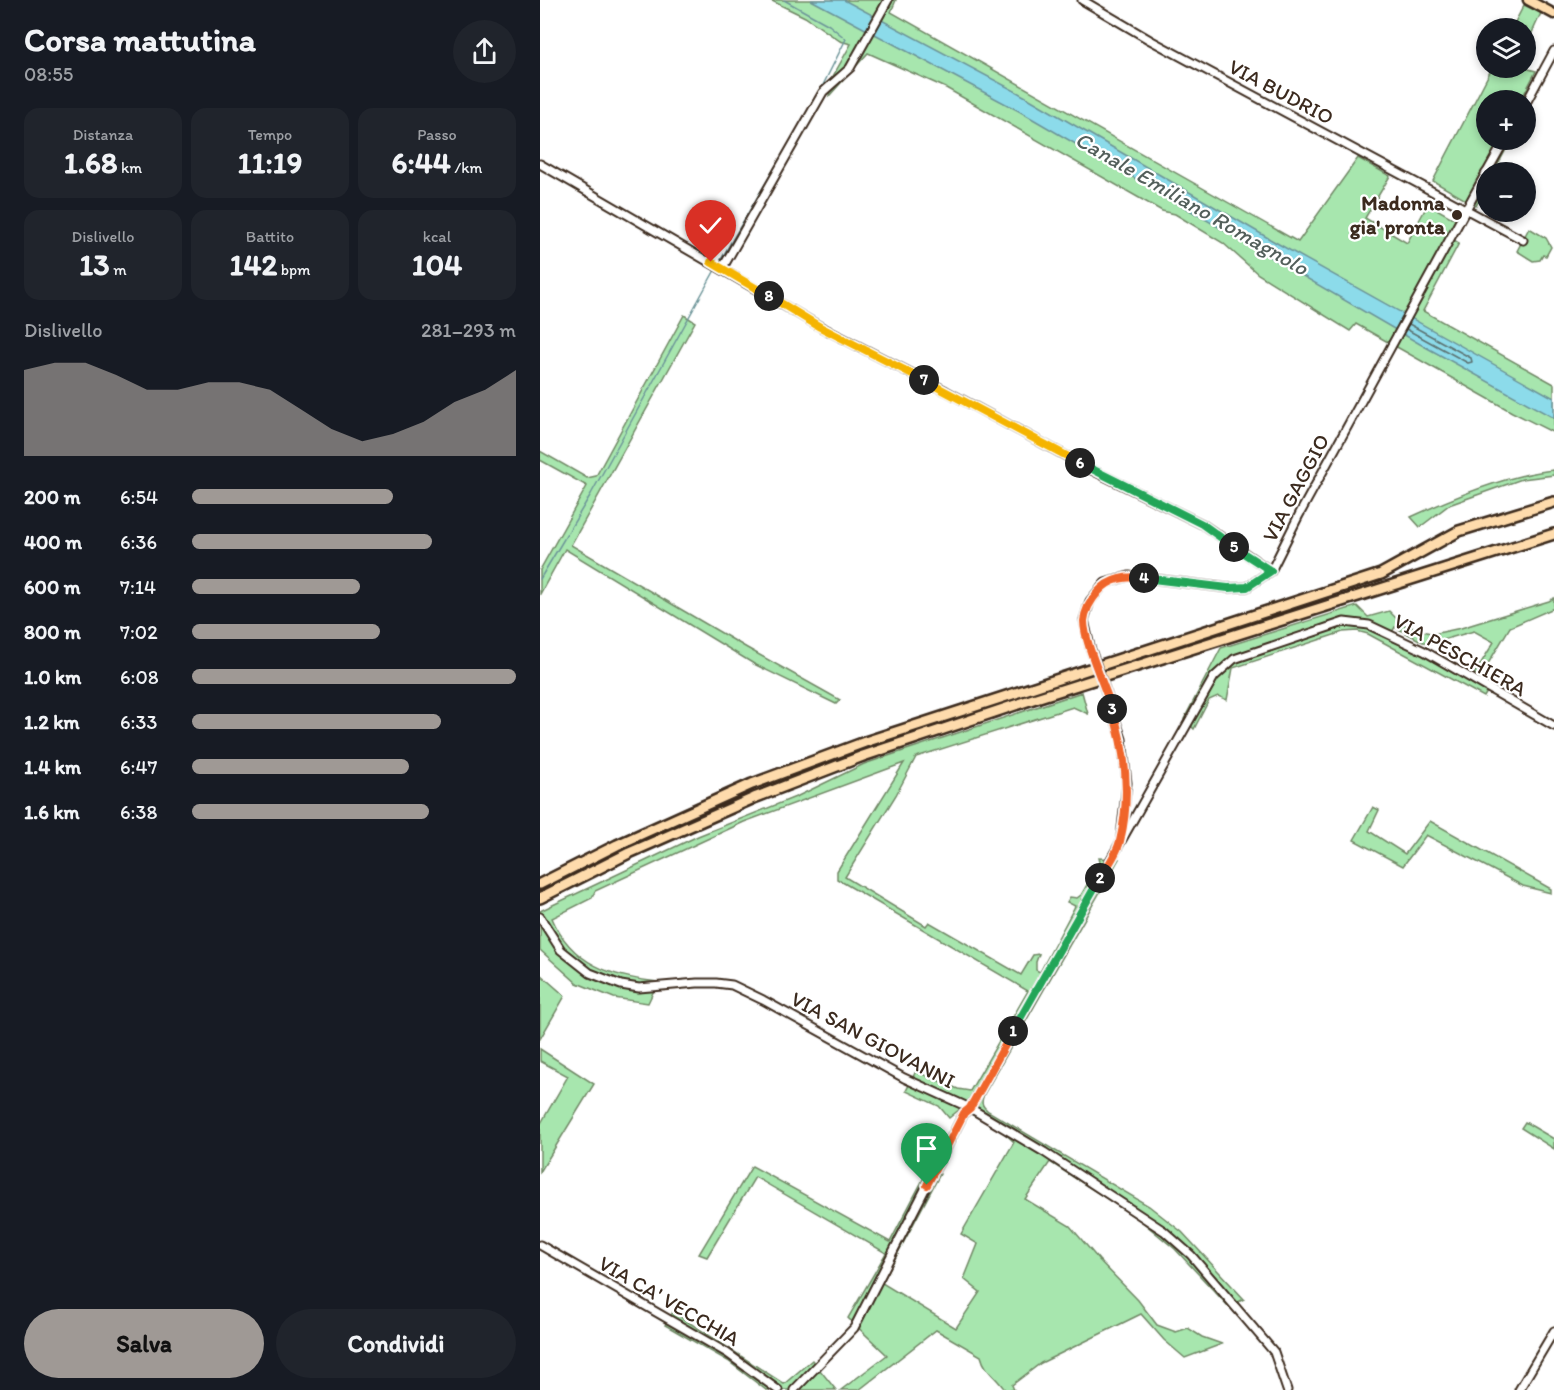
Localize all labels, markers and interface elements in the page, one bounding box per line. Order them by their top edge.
map controls [1476,18,1536,222]
button: layers [1476,18,1536,78]
text: Corsa mattutina [24,20,256,59]
button: share [453,20,516,83]
street label: VIA BUDRIO [1225,53,1338,130]
text: 08:55 [24,62,73,86]
button: + [1476,90,1536,150]
text: Distanza [73,125,133,144]
text: Tempo [248,125,292,144]
text: Passo [417,125,457,144]
water label: Canale Emiliano Romagnolo [1071,126,1314,282]
text: 1.68 [64,144,117,181]
text: 11:19 [238,144,302,181]
text: 6:44 [392,144,451,181]
text: km [117,158,142,177]
text: /km [451,158,482,177]
button: − [1476,162,1536,222]
place label: Madonna gia' pronta [1350,190,1446,240]
pin [685,200,736,262]
marker: Madonna gia' pronta [1450,208,1464,222]
icon: check [694,209,727,242]
text: Dislivello [72,227,134,246]
text: Battito [246,227,294,246]
text: kcal [423,227,451,246]
text: 13 [79,246,110,283]
text: 142 [229,246,277,283]
text: 104 [412,246,462,283]
text: m [110,260,127,279]
text: bpm [277,260,311,279]
pin: 8 [754,281,784,311]
text: 8 [765,286,773,305]
text: Dislivello [24,318,103,342]
text: 281–293 m [421,318,516,342]
pin: 7 [909,365,939,395]
text: 7 [920,370,928,389]
street label: VIA GAGGIO [1257,430,1334,546]
pin: 6 [1065,448,1095,478]
text: 6 [1076,453,1084,472]
text: 200 m [24,485,80,509]
text: 6:54 [120,485,158,509]
text: 400 m [24,530,82,554]
text: 6:36 [120,530,157,554]
pin: 5 [1219,532,1249,562]
text: 5 [1230,537,1238,556]
pin: 4 [1129,563,1159,593]
text: 4 [1139,568,1149,587]
text: 600 m [24,575,81,599]
text: 7:14 [120,575,156,599]
street label: VIA PESCHIERA [1390,608,1531,702]
text: 800 m [24,620,81,644]
text: 7:02 [120,620,158,644]
text: 1.0 km [24,665,81,689]
text: 6:08 [120,665,159,689]
pin: 3 [1097,694,1127,724]
text: 3 [1108,699,1116,718]
text: 1.2 km [24,710,80,734]
text: 6:33 [120,710,157,734]
text: 1.4 km [24,755,81,779]
text: 6:47 [120,755,157,779]
text: 1.6 km [24,800,80,824]
text: 6:38 [120,800,157,824]
pin: 2 [1085,863,1115,893]
text: 2 [1096,868,1104,887]
street label: VIA SAN GIOVANNI [787,986,959,1093]
pin: 1 [998,1016,1028,1046]
text: 1 [1009,1021,1017,1040]
pin [901,1123,952,1185]
icon: arrive [910,1132,943,1165]
street label: VIA CA' VECCHIA [594,1250,745,1351]
button: Salva [24,1309,264,1378]
button: Condividi [276,1309,516,1378]

